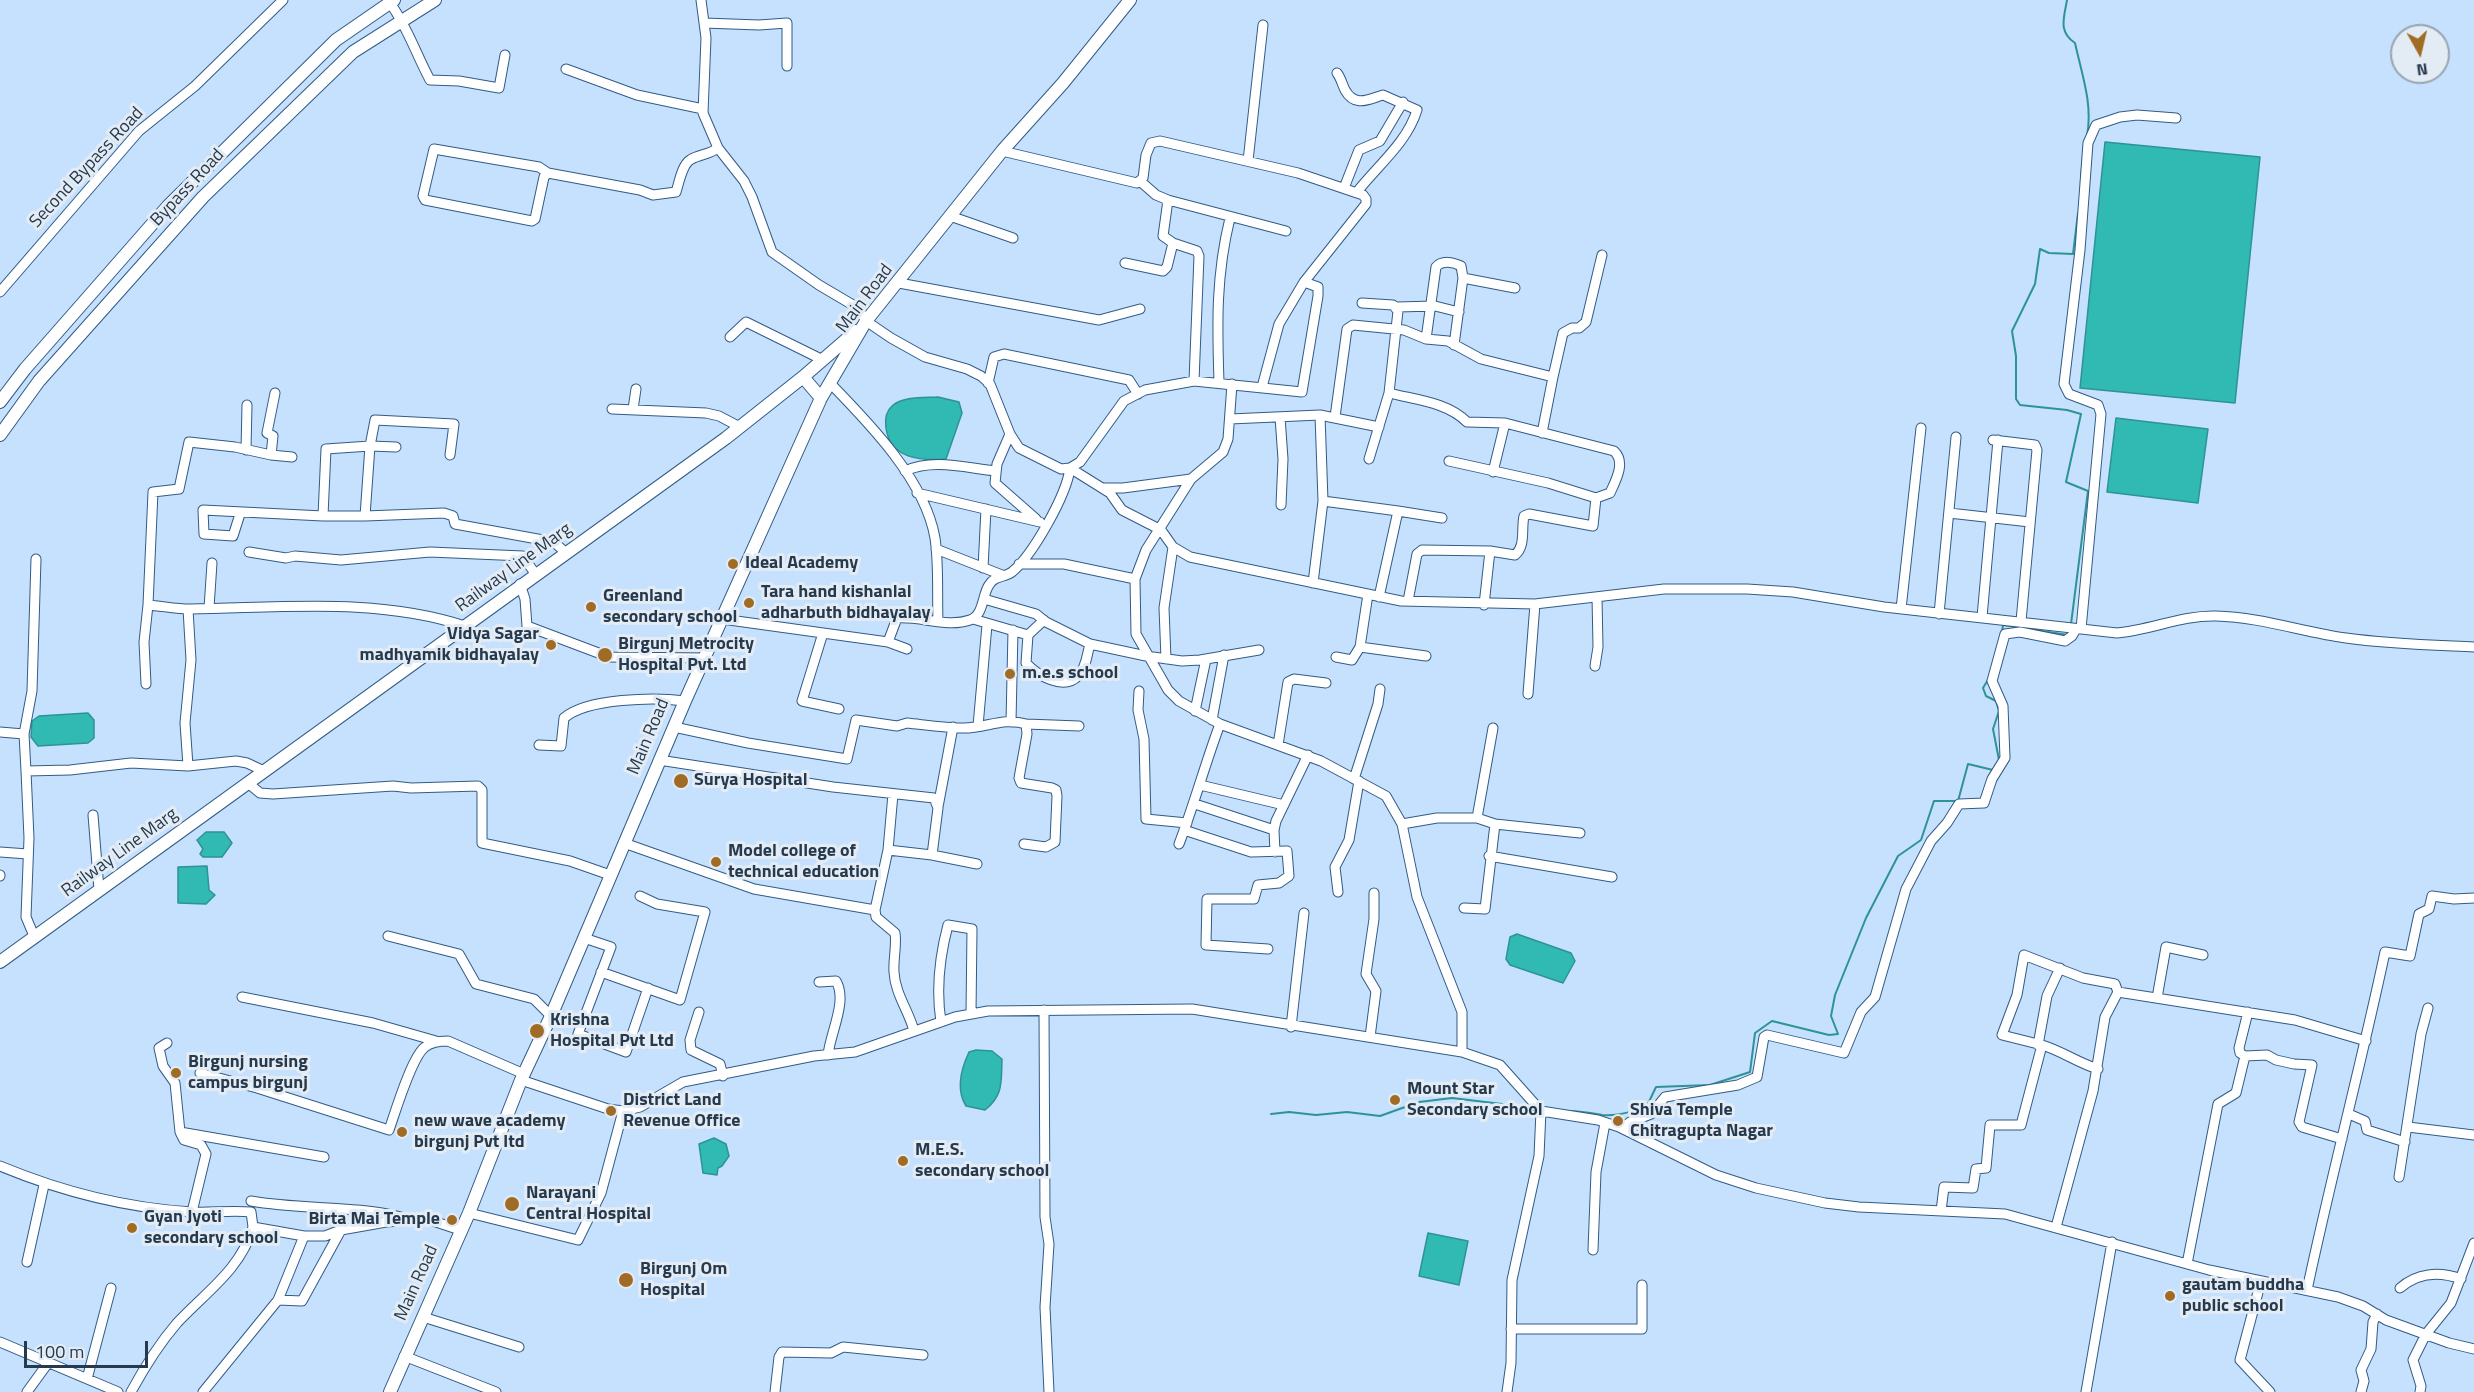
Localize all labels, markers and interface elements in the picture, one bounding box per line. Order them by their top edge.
north arrow [2390,24,2450,84]
text: N [2415,57,2429,82]
street label: Second Bypass Road [26,103,148,233]
street label: Bypass Road [147,145,229,231]
street label: Main Road [832,260,898,338]
street label: Railway Line Marg [452,519,576,617]
place label: Ideal Academy [745,553,858,575]
marker: Ideal Academy [726,557,740,571]
place label: Tara hand kishanlal adharbuth bidhayalay [761,582,930,624]
place label: Greenland secondary school [603,586,737,628]
marker: Tara hand kishanlal adharbuth bidhayalay [742,596,756,610]
marker: Greenland secondary school [584,600,598,614]
place label: Vidya Sagar madhyamik bidhayalay [360,624,539,666]
place label: Birgunj Metrocity Hospital Pvt. Ltd [618,634,754,676]
marker: Vidya Sagar madhyamik bidhayalay [544,638,558,652]
marker: Birgunj Metrocity Hospital Pvt. Ltd [596,646,614,664]
place label: m.e.s school [1022,663,1118,685]
marker: m.e.s school [1003,667,1017,681]
street label: Main Road [623,696,675,778]
place label: Surya Hospital [694,770,808,792]
marker: Surya Hospital [672,772,690,790]
street label: Railway Line Marg [58,804,182,902]
place label: Model college of technical education [728,841,879,884]
marker: Model college of technical education [709,855,723,869]
place label: Krishna Hospital Pvt Ltd [550,1010,674,1052]
marker: Krishna Hospital Pvt Ltd [528,1022,546,1040]
place label: Birgunj nursing campus birgunj [188,1052,308,1094]
marker: Birgunj nursing campus birgunj [169,1066,183,1080]
place label: Mount Star Secondary school [1407,1079,1543,1122]
place label: District Land Revenue Office [623,1090,741,1132]
marker: Mount Star Secondary school [1388,1093,1402,1107]
place label: Shiva Temple Chitragupta Nagar [1630,1100,1773,1142]
marker: District Land Revenue Office [604,1104,618,1118]
place label: new wave academy birgunj Pvt ltd [414,1111,565,1154]
marker: Shiva Temple Chitragupta Nagar [1611,1114,1625,1128]
marker: new wave academy birgunj Pvt ltd [395,1125,409,1139]
place label: M.E.S. secondary school [915,1140,1049,1182]
marker: M.E.S. secondary school [896,1154,910,1168]
place label: Narayani Central Hospital [526,1183,651,1226]
marker: Narayani Central Hospital [503,1195,521,1213]
place label: Gyan Jyoti secondary school [144,1207,278,1250]
place label: Birta Mai Temple [308,1209,440,1231]
marker: Birta Mai Temple [445,1213,459,1227]
marker: Gyan Jyoti secondary school [125,1221,139,1235]
street label: Main Road [391,1242,443,1324]
place label: Birgunj Om Hospital [640,1259,727,1302]
marker: Birgunj Om Hospital [617,1271,635,1289]
place label: gautam buddha public school [2182,1275,2304,1318]
marker: gautam buddha public school [2163,1289,2177,1303]
scale bar [27,1329,152,1367]
text: 100 m [35,1338,84,1365]

